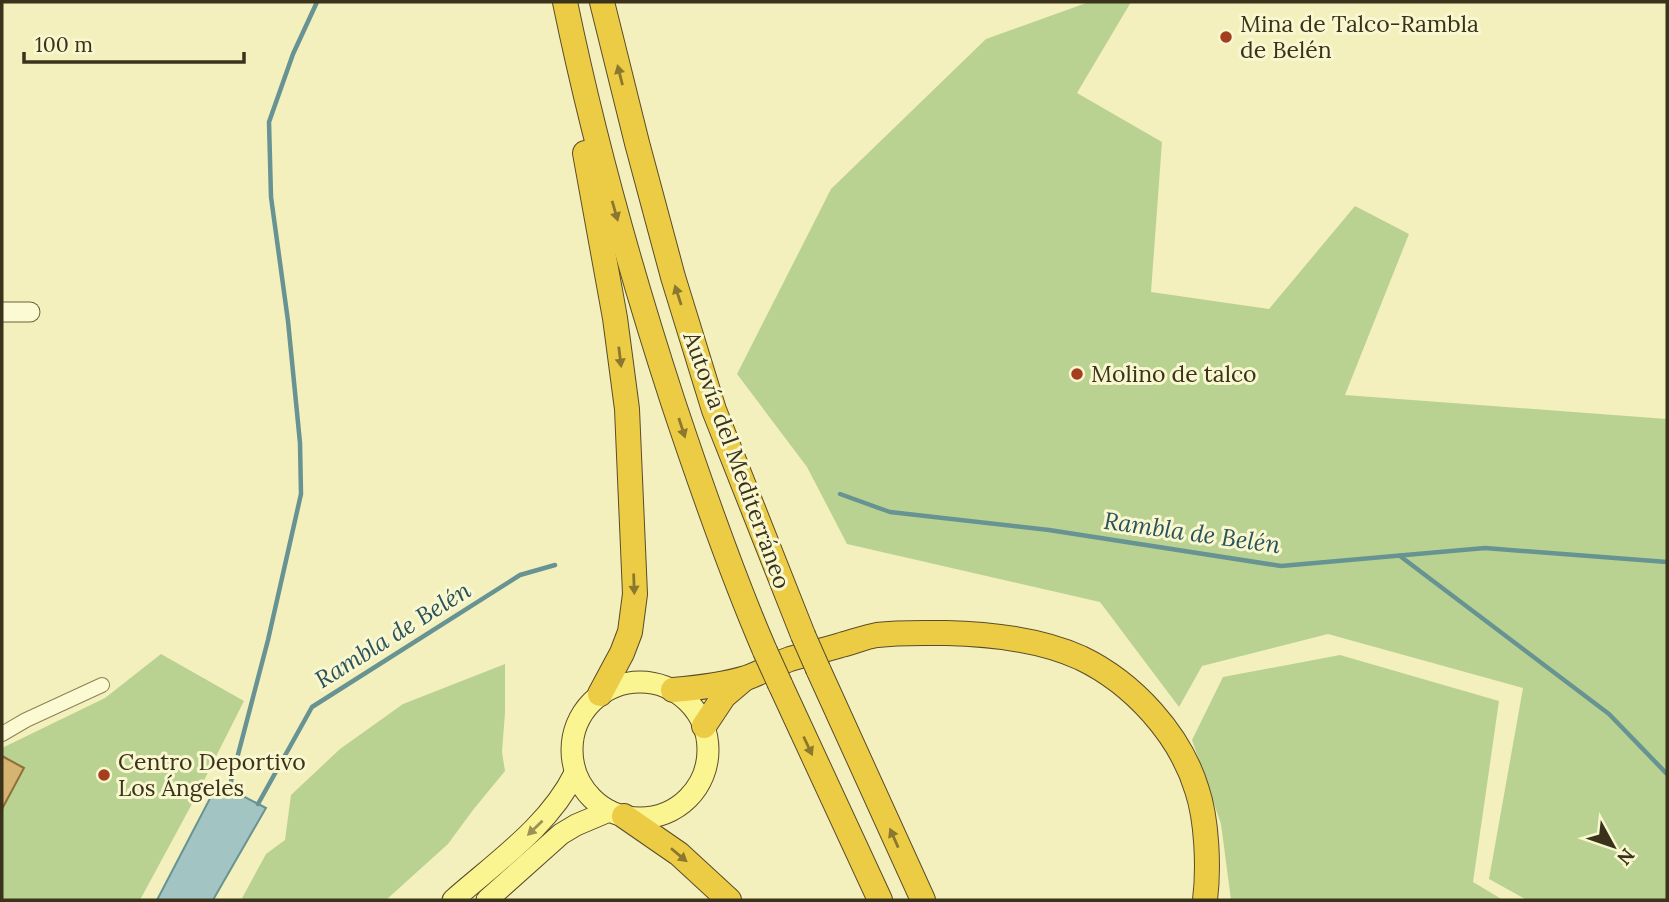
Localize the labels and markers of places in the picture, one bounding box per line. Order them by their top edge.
place label: Mina de Talco-Rambla de Belén [1240,9,1479,64]
marker: Mina de Talco-Rambla de Belén [1218,29,1234,45]
place label: Molino de talco [1091,359,1256,388]
marker: Molino de talco [1069,366,1085,382]
place label: Centro Deportivo Los Ángeles [118,747,306,802]
marker: Centro Deportivo Los Ángeles [96,767,112,783]

